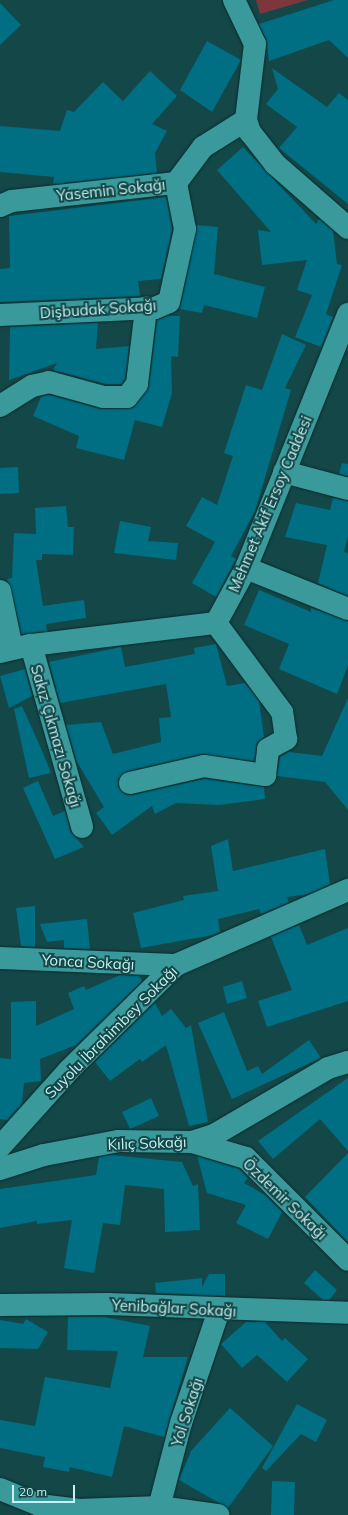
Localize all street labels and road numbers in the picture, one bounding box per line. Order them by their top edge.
street label: Yasemin Sokağı [56,175,166,205]
street label: Dişbudak Sokağı [39,296,157,322]
street label: Mehmet Akif Ersoy Caddesi [225,413,315,595]
street label: Sakız Çıkmazı Sokağı [27,663,85,809]
street label: Yonca Sokağı [41,951,135,973]
street label: Suyolu İbrahimbey Sokağı [41,962,181,1102]
street label: Kılıç Sokağı [107,1133,187,1153]
street label: Özdemir Sokağı [239,1154,331,1244]
street label: Yenibağlar Sokağı [111,1296,237,1320]
street label: Yol Sokağı [167,1375,207,1449]

